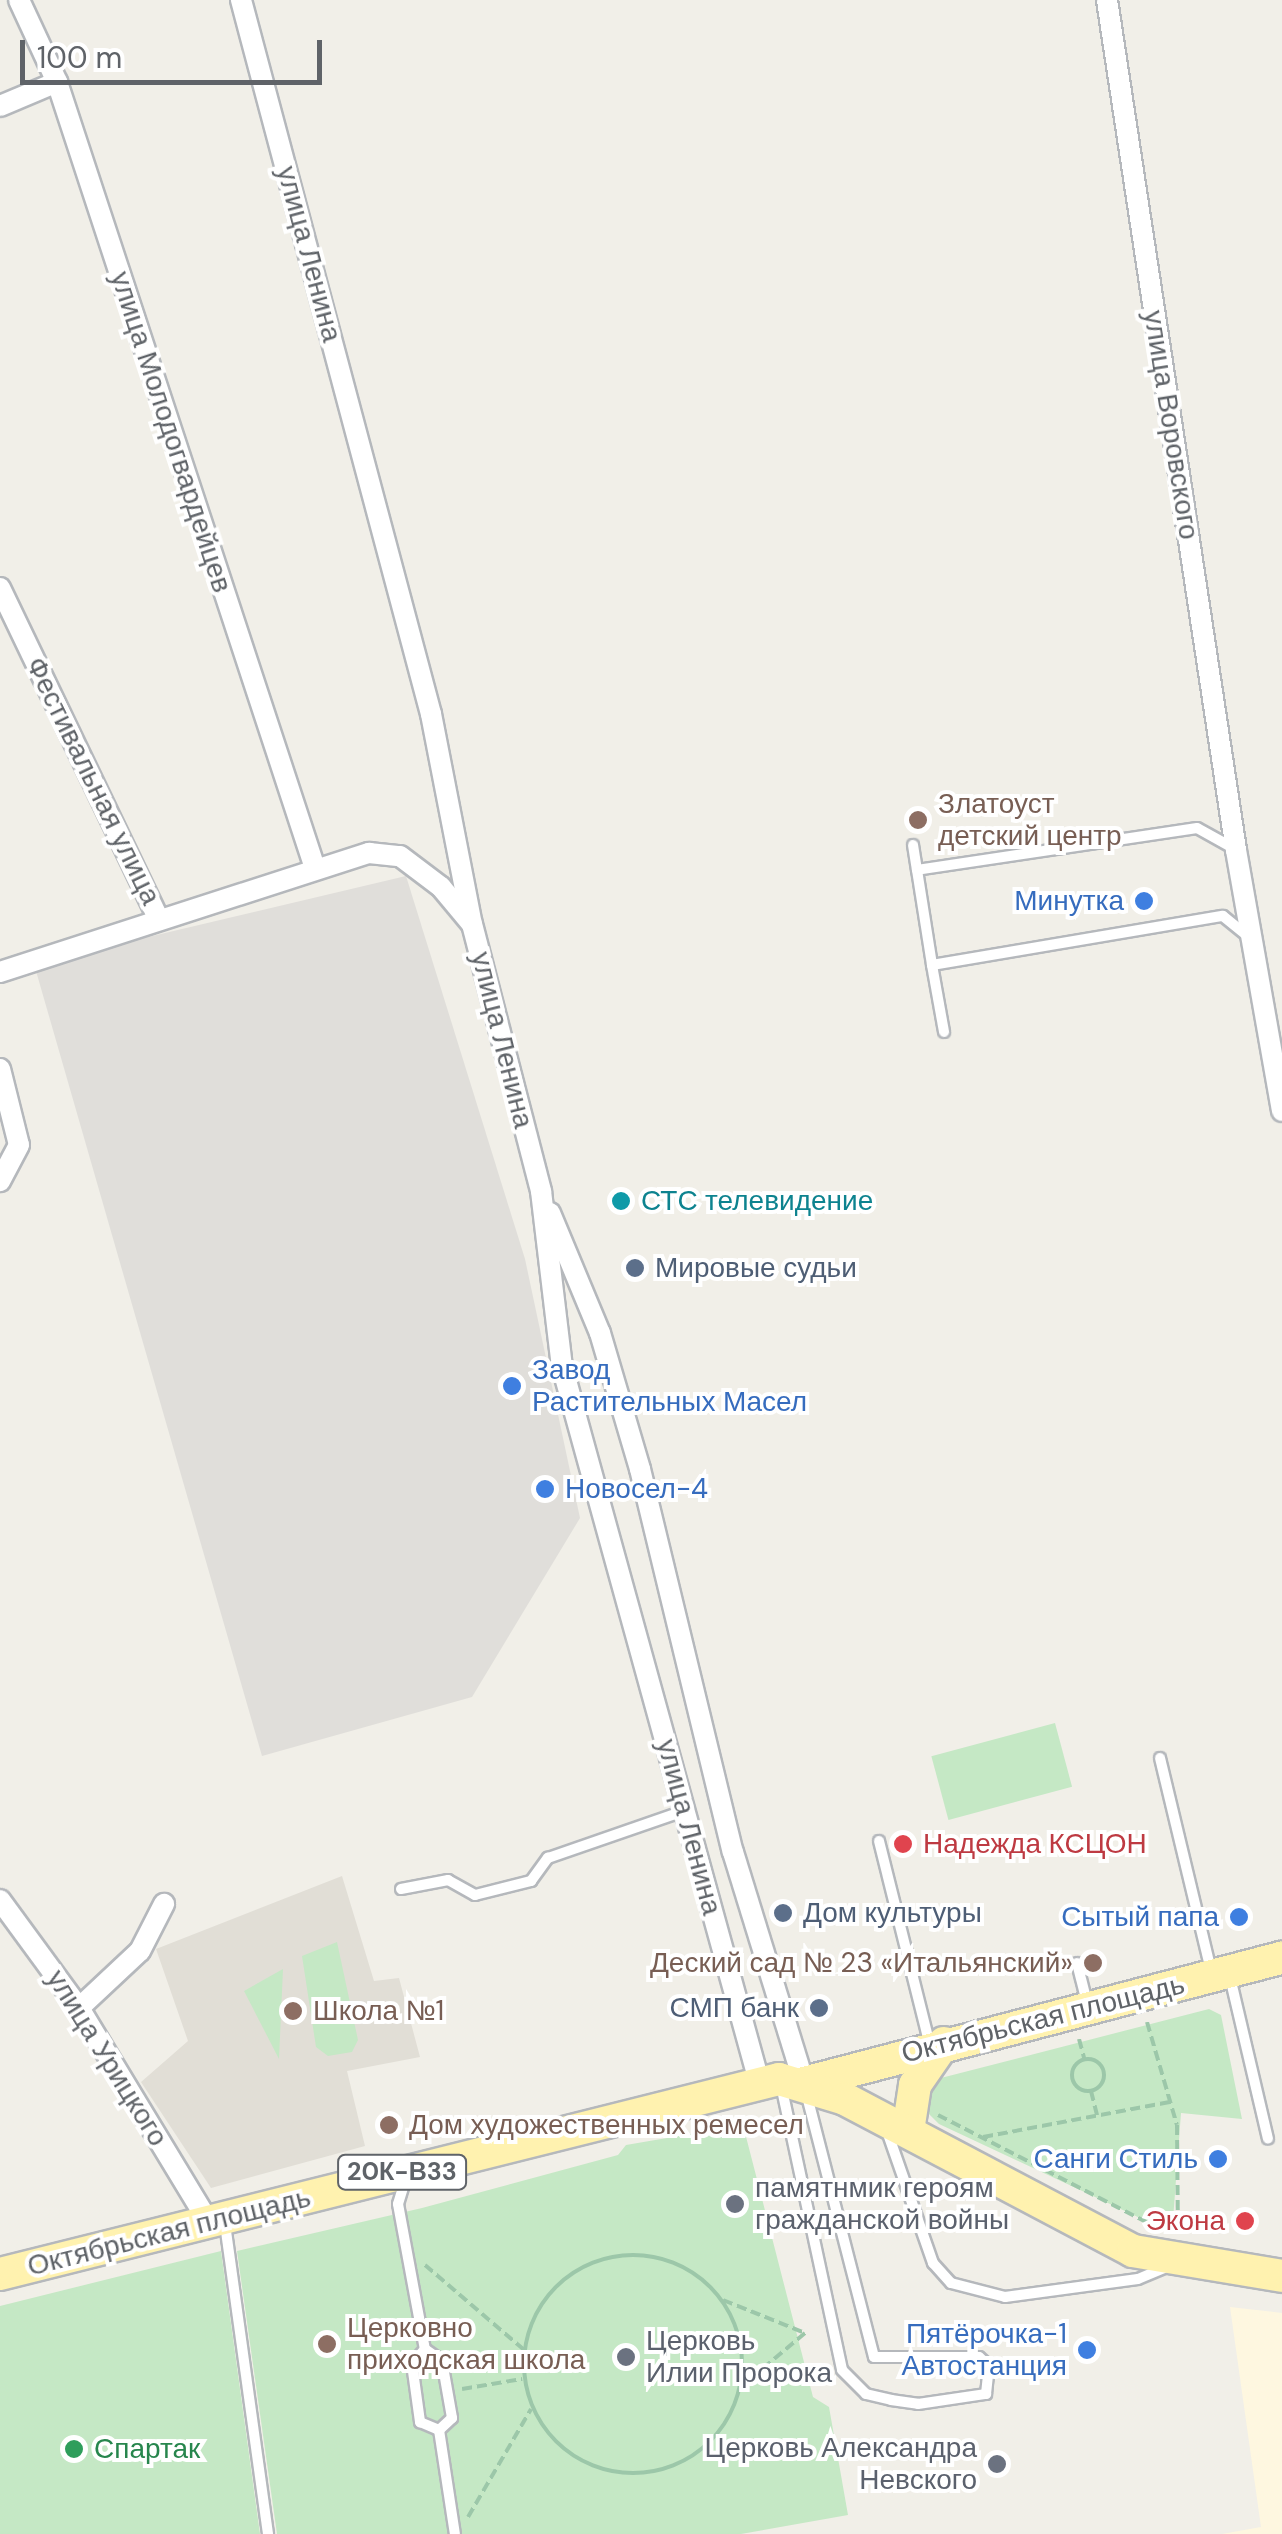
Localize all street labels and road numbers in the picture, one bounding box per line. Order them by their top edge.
street label: улица Ленина [269,162,349,346]
street label: улица Молодогвардейцев [103,267,239,597]
street label: улица Воровского [1136,308,1206,542]
street label: Фестивальная улица [19,652,167,910]
street label: улица Ленина [464,948,540,1132]
street label: улица Ленина [649,1735,729,1919]
street label: улица Урицкого [39,1964,175,2152]
street label: Октябрьская площадь [898,1968,1188,2070]
road number: 20К-В33 [337,2152,467,2192]
street label: Октябрьская площадь [24,2181,314,2283]

